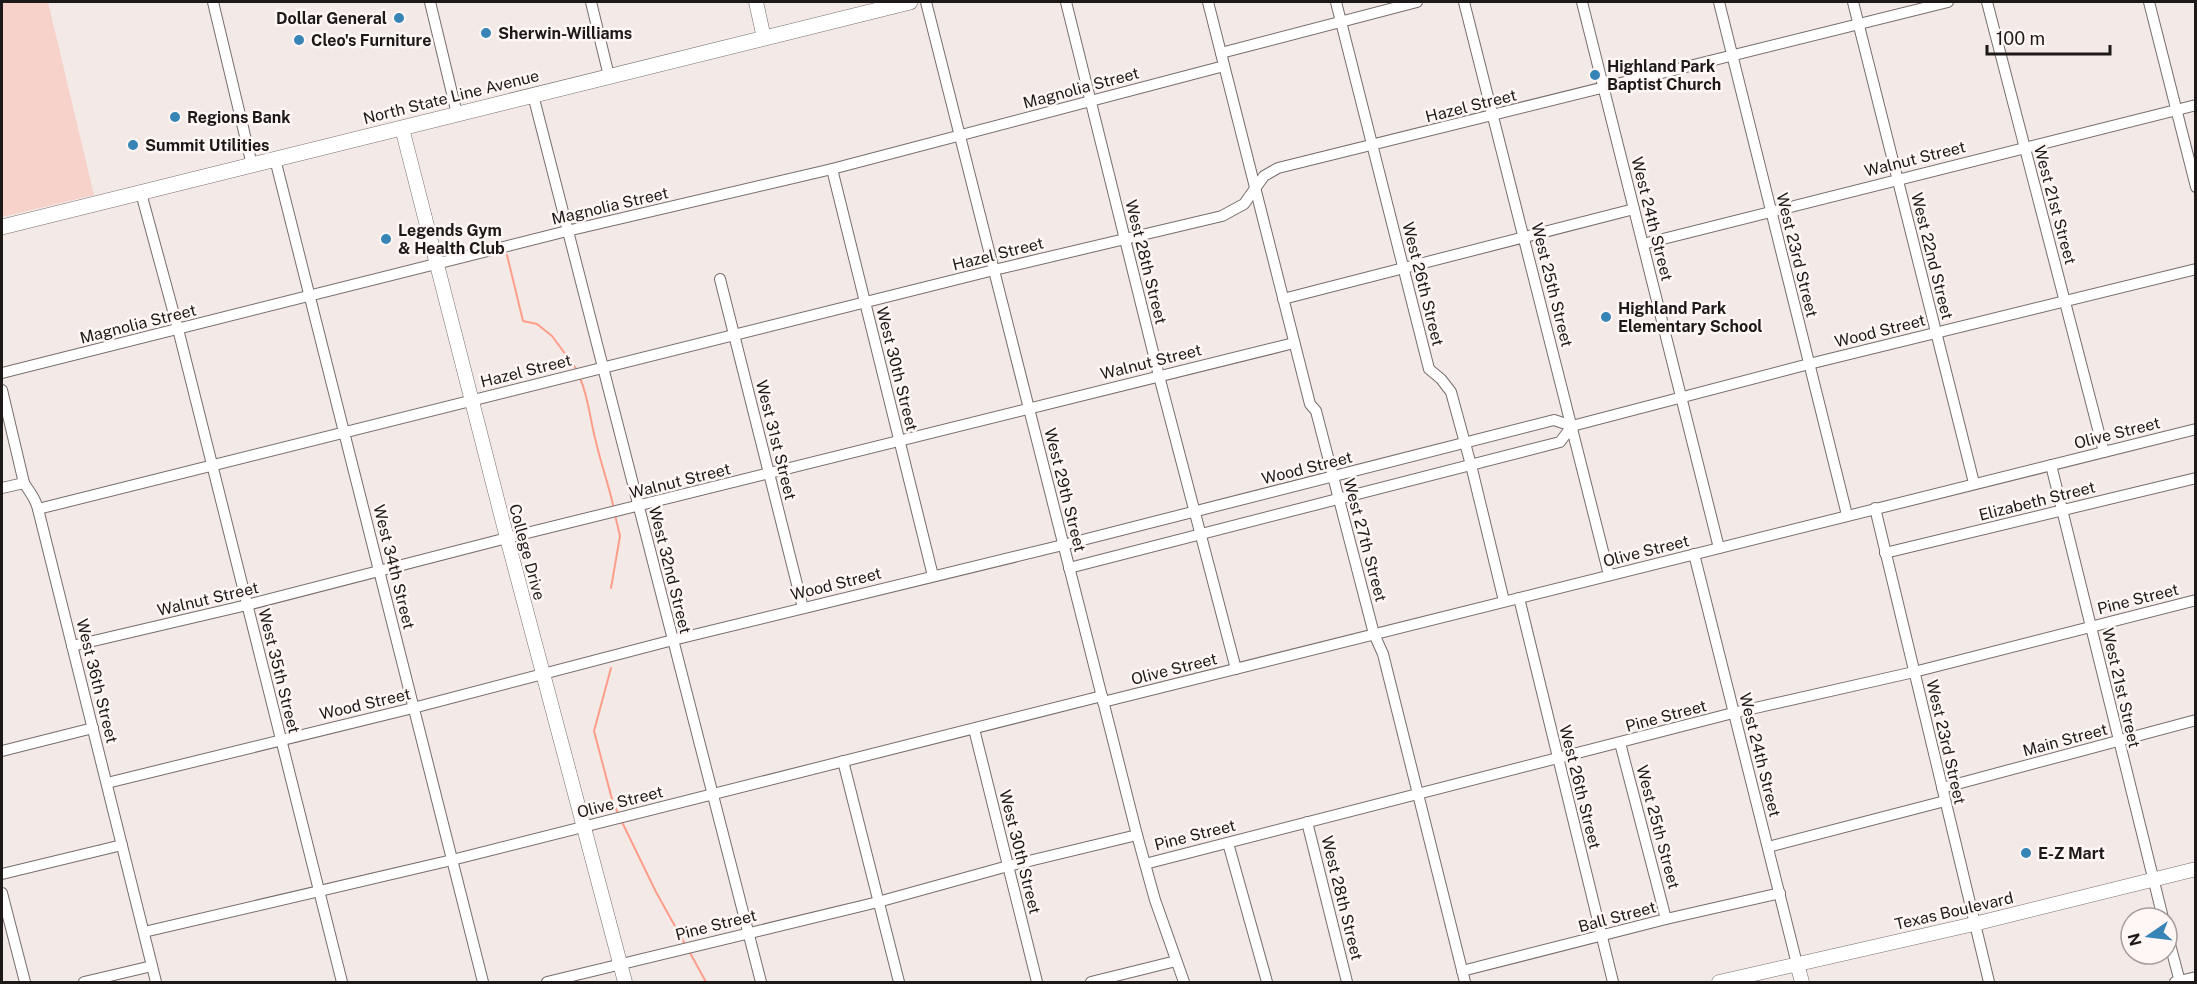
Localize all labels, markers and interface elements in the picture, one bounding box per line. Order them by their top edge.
place label: Dollar General [276,9,387,28]
marker: Dollar General [392,11,406,25]
scale bar [1987,18,2110,56]
place label: Sherwin-Williams [498,24,632,43]
marker: Sherwin-Williams [479,26,493,40]
text: 100 m [1996,28,2045,49]
place label: Cleo's Furniture [311,31,431,50]
marker: Cleo's Furniture [292,33,306,47]
place label: Highland Park Baptist Church [1607,57,1721,94]
street label: Magnolia Street [1021,63,1141,113]
street label: North State Line Avenue [361,66,541,128]
marker: Highland Park Baptist Church [1588,68,1602,82]
street label: Hazel Street [1423,86,1519,126]
place label: Regions Bank [187,108,291,127]
marker: Regions Bank [168,110,182,124]
place label: Summit Utilities [145,136,270,155]
street label: Walnut Street [1862,137,1968,181]
marker: Summit Utilities [126,138,140,152]
street label: West 21st Street [2030,143,2080,267]
street label: West 24th Street [1627,155,1677,283]
street label: Magnolia Street [550,183,670,229]
street label: West 23rd Street [1772,191,1822,319]
street label: West 22nd Street [1907,191,1957,321]
street label: West 28th Street [1121,198,1171,326]
street label: West 26th Street [1398,220,1448,348]
place label: Legends Gym & Health Club [398,221,505,258]
street label: West 25th Street [1527,221,1577,349]
marker: Legends Gym & Health Club [379,232,393,246]
street label: Hazel Street [950,234,1046,274]
place label: Highland Park Elementary School [1618,299,1763,336]
street label: Magnolia Street [78,300,198,348]
street label: West 30th Street [872,305,922,433]
marker: Highland Park Elementary School [1599,310,1613,324]
street label: Wood Street [1833,311,1927,351]
street label: Walnut Street [1098,340,1204,384]
street label: Hazel Street [478,351,574,391]
street label: West 31st Street [752,378,800,502]
street label: Olive Street [2072,413,2162,453]
street label: West 29th Street [1040,426,1090,554]
street label: Wood Street [1260,448,1354,488]
street label: Walnut Street [627,459,733,503]
street label: West 27th Street [1339,476,1391,604]
street label: Elizabeth Street [1977,477,2097,525]
street label: College Drive [505,502,549,602]
street label: West 34th Street [369,503,419,631]
street label: West 32nd Street [645,504,695,636]
street label: Olive Street [1601,531,1691,571]
street label: Wood Street [789,564,883,604]
street label: Walnut Street [155,578,261,620]
street label: Pine Street [2095,580,2181,618]
street label: West 35th Street [254,607,304,735]
street label: West 36th Street [72,617,122,745]
street label: West 21st Street [2098,626,2144,750]
street label: Olive Street [1129,649,1219,689]
street label: West 23rd Street [1922,678,1970,806]
street label: Wood Street [318,684,412,724]
street label: West 24th Street [1735,691,1785,819]
street label: Pine Street [1623,696,1709,736]
street label: Main Street [2021,720,2109,760]
street label: West 26th Street [1555,723,1605,851]
street label: West 25th Street [1632,763,1684,891]
street label: Olive Street [575,782,665,822]
street label: West 30th Street [995,788,1045,916]
street label: Pine Street [1152,816,1238,854]
street label: West 28th Street [1317,834,1367,962]
place label: E-Z Mart [2038,844,2105,863]
marker: E-Z Mart [2019,846,2033,860]
street label: Texas Boulevard [1893,888,2015,934]
street label: Ball Street [1576,898,1658,936]
street label: Pine Street [673,906,759,944]
north arrow [2119,906,2179,966]
text: N [2124,931,2146,948]

